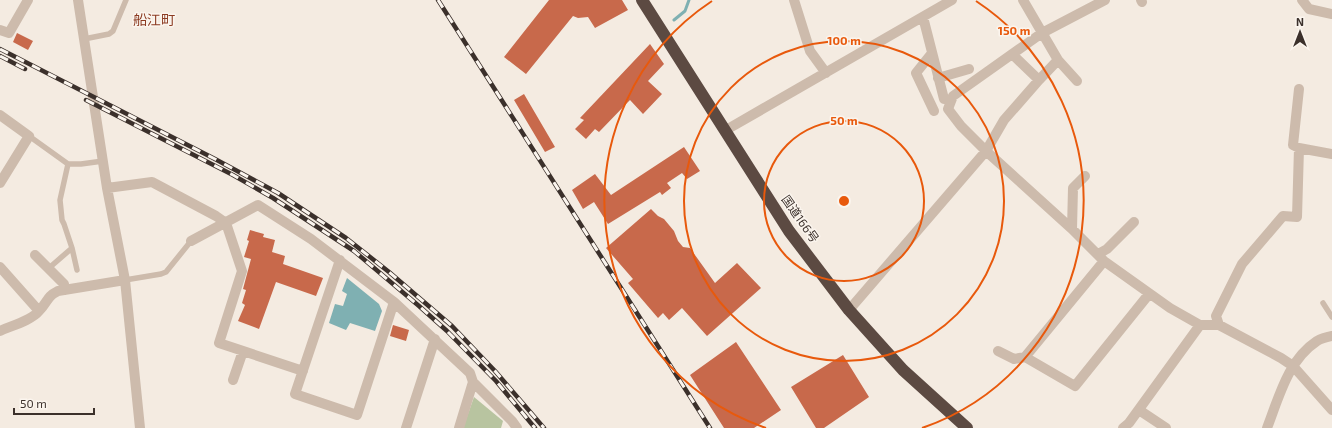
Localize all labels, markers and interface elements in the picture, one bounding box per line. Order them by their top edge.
district label: 船江町 [133,11,175,28]
north arrow [1280,12,1320,52]
text: N [1296,15,1304,28]
text: 150 m [998,23,1030,37]
text: 100 m [827,33,861,47]
text: 50 m [830,113,858,127]
street label: 国道166号 [779,192,822,245]
centre of rings [837,194,851,208]
scale bar [14,390,94,416]
text: 50 m [20,396,47,410]

